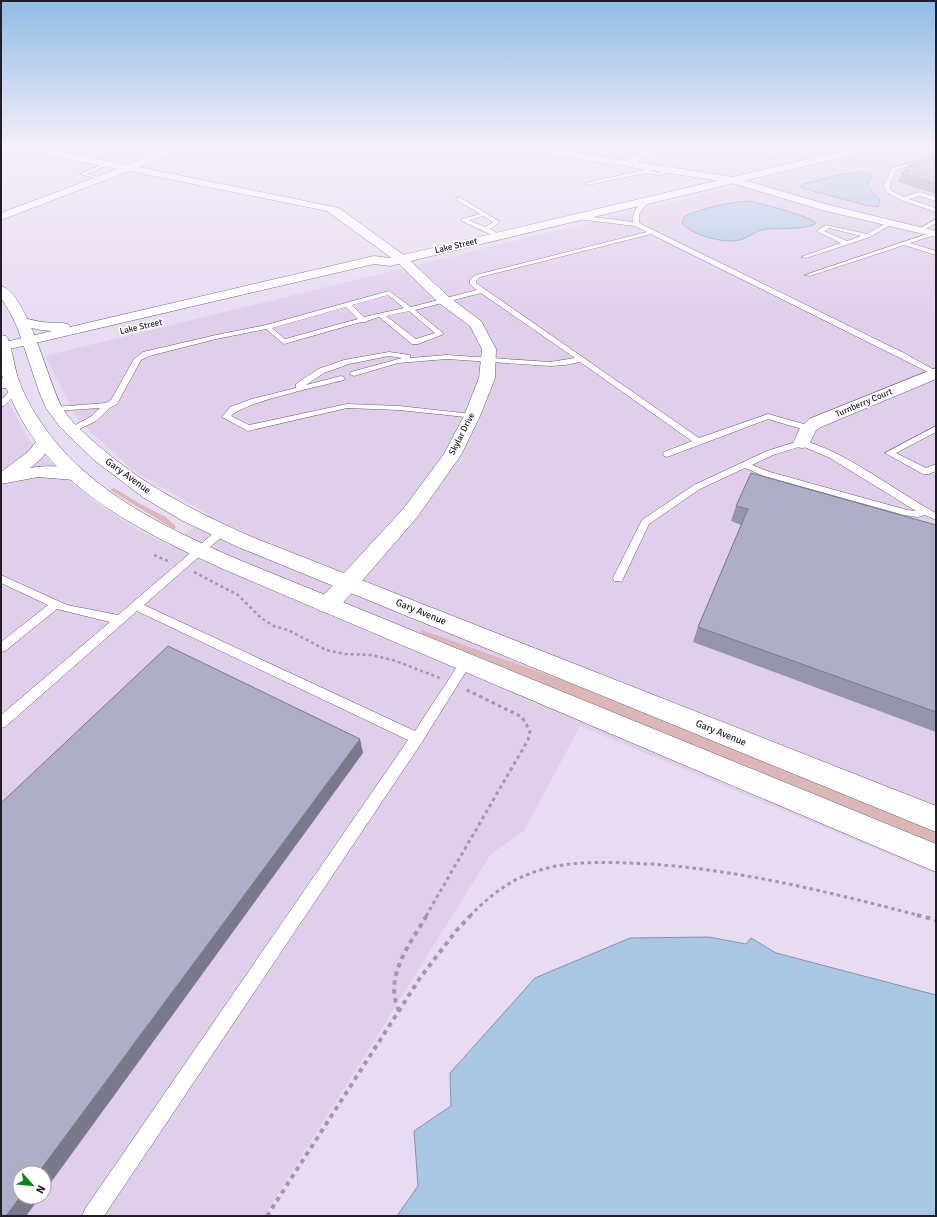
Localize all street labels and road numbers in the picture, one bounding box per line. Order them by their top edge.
street label: Lake Street [434,236,478,256]
street label: Lake Street [119,317,163,337]
street label: Turnberry Court [834,386,894,420]
street label: Skylar Drive [447,410,478,457]
street label: Gary Avenue [103,455,153,497]
street label: Gary Avenue [394,596,448,628]
street label: Gary Avenue [694,717,748,749]

